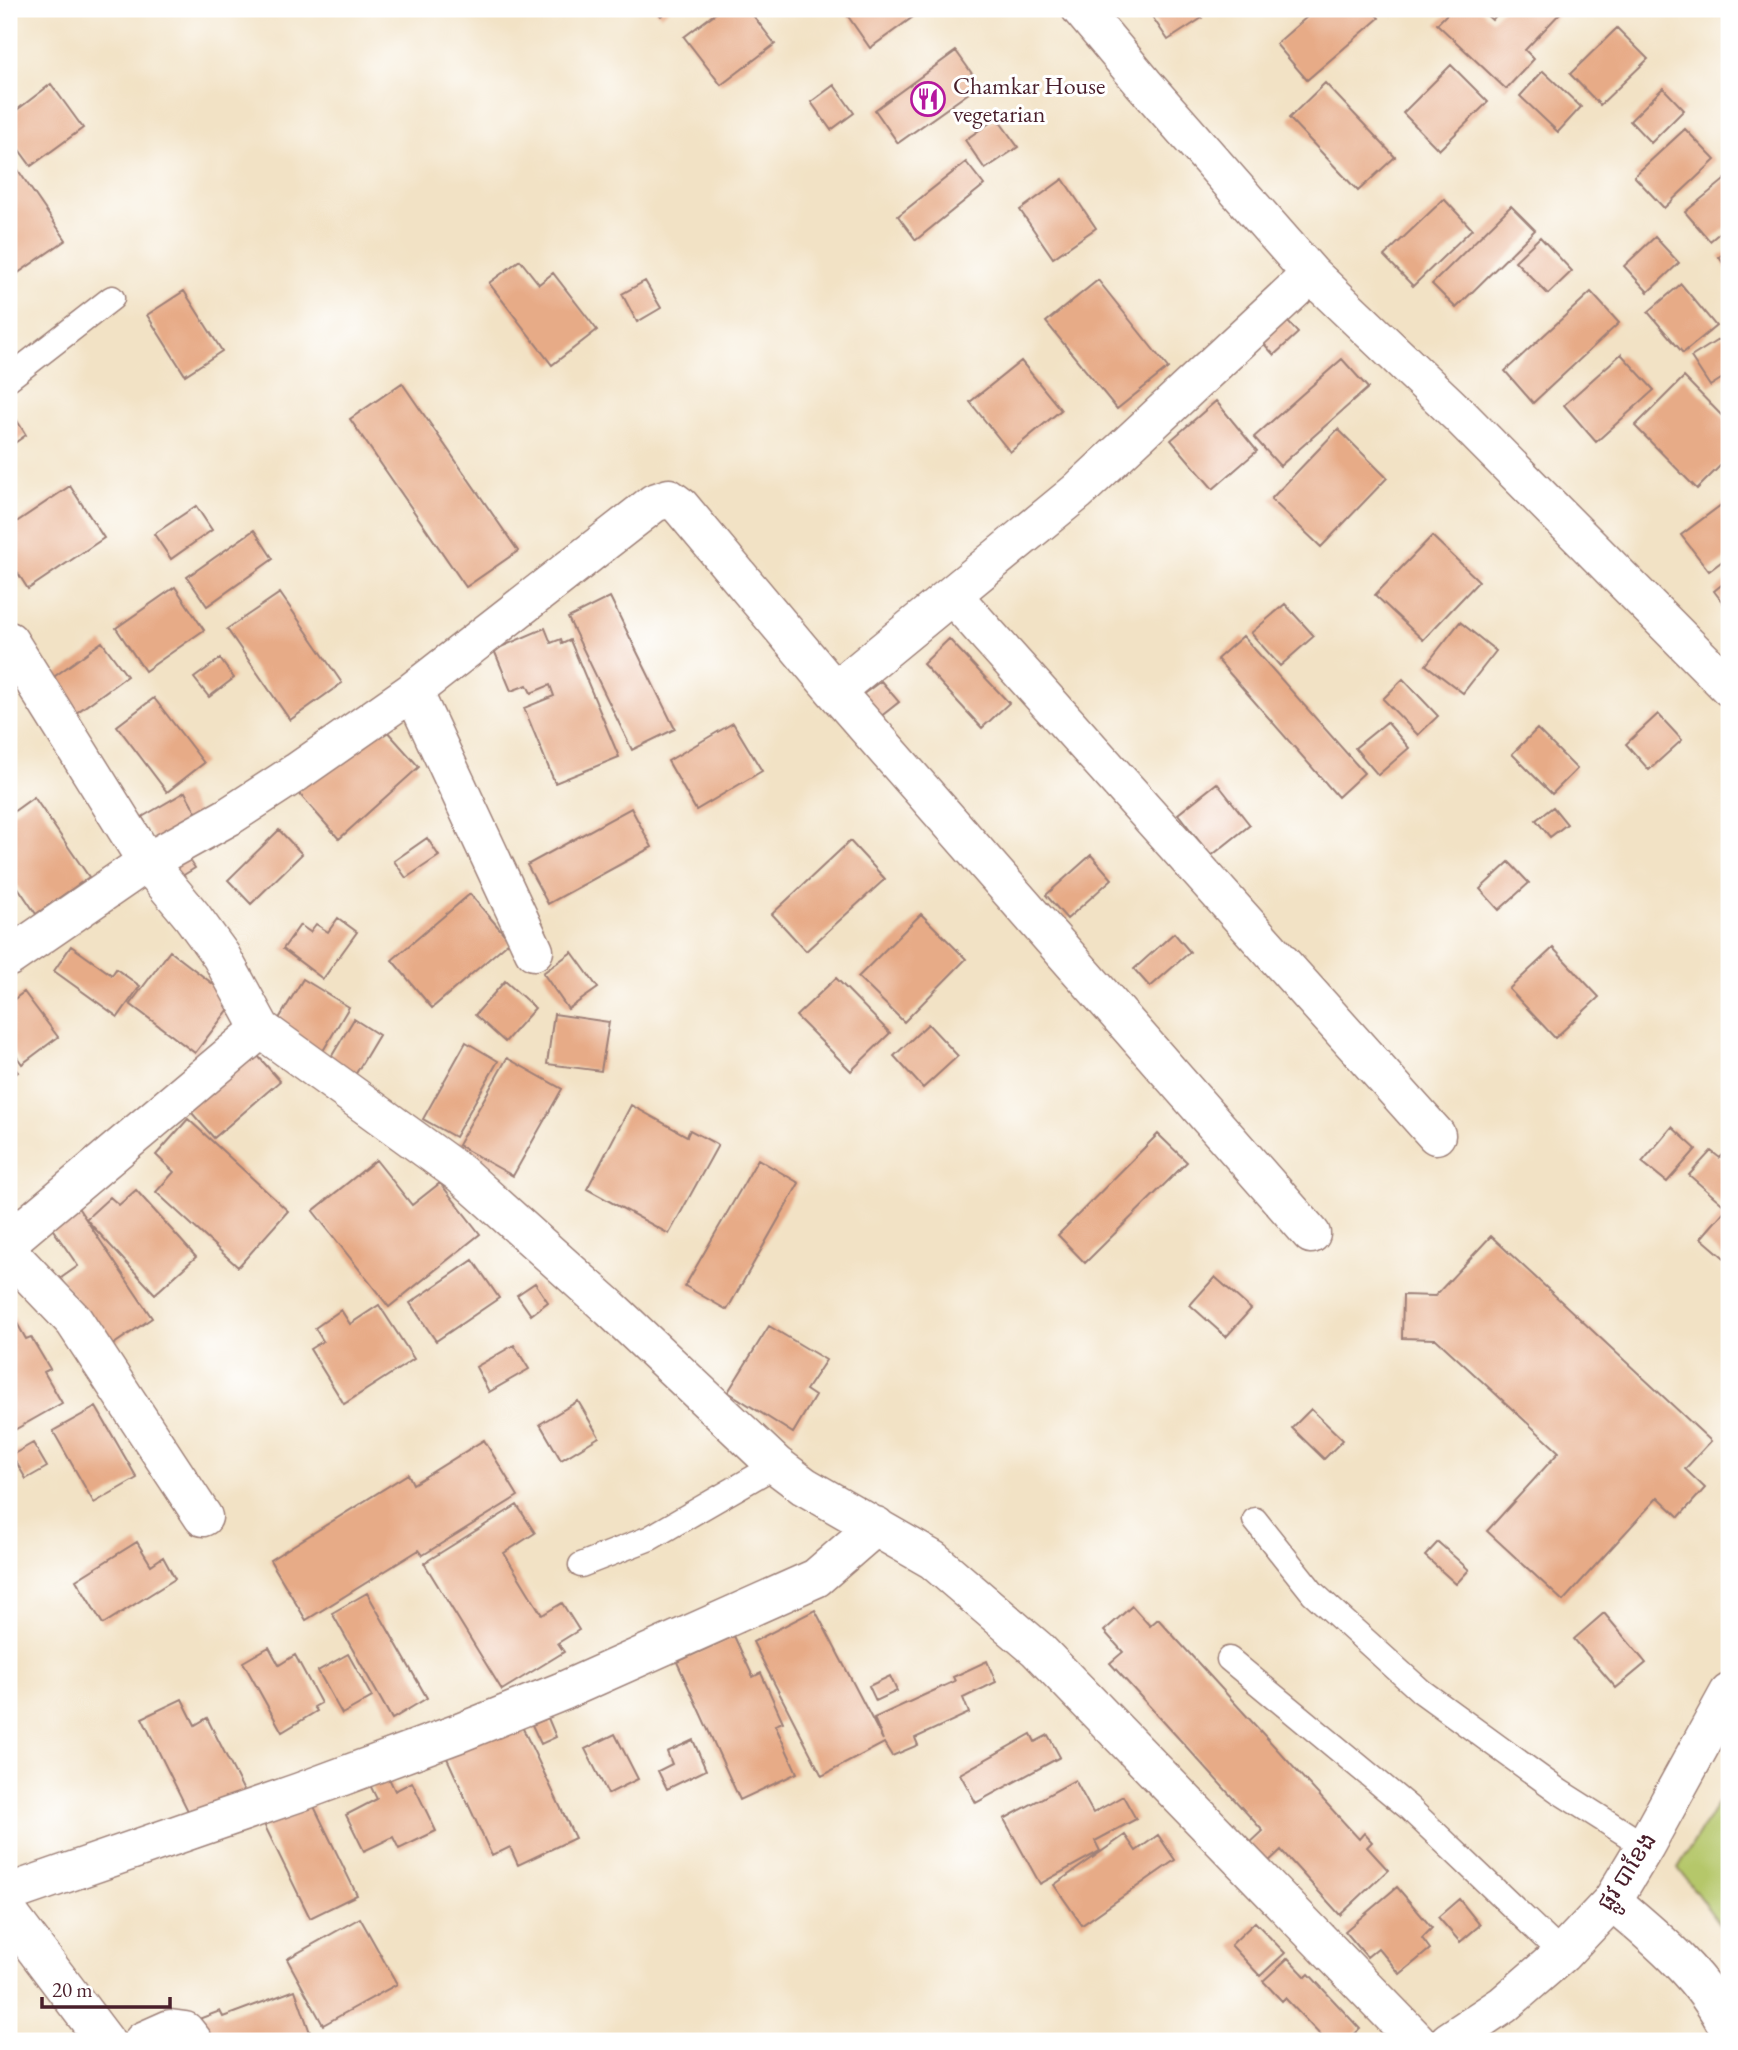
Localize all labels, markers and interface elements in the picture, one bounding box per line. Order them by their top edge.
place label: Chamkar House vegetarian [953,70,1105,129]
restaurant icon: Chamkar House vegetarian [909,80,947,118]
street label: ផ្លូវ បាខែង [1589,1826,1669,1920]
scale bar [42,1966,170,2010]
text: 20 m [52,1976,93,2003]

